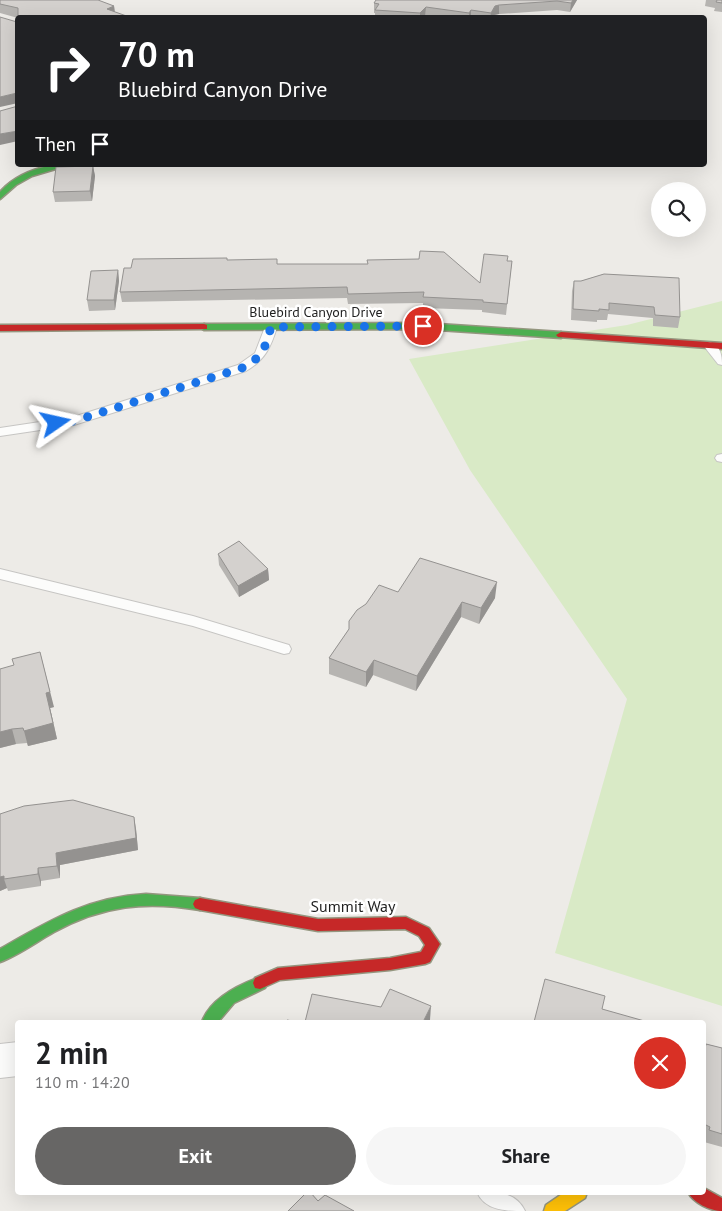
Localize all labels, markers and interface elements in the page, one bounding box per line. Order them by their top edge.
text: 70 m [118,31,195,77]
icon: right [35,35,100,100]
text: Bluebird Canyon Drive [118,75,327,103]
icon: arrive [86,130,114,158]
text: Then [35,132,76,156]
map controls [651,182,706,237]
button: search [651,182,706,237]
street label: Bluebird Canyon Drive [249,303,383,321]
pin [402,305,444,347]
icon: arrive [409,312,437,340]
position arrow [29,396,81,448]
street label: Summit Way [311,896,396,916]
text: 2 min [35,1033,108,1072]
button: close [634,1037,686,1089]
text: 110 m · 14:20 [35,1072,130,1092]
button: Exit [35,1127,356,1185]
button: Share [366,1127,686,1185]

